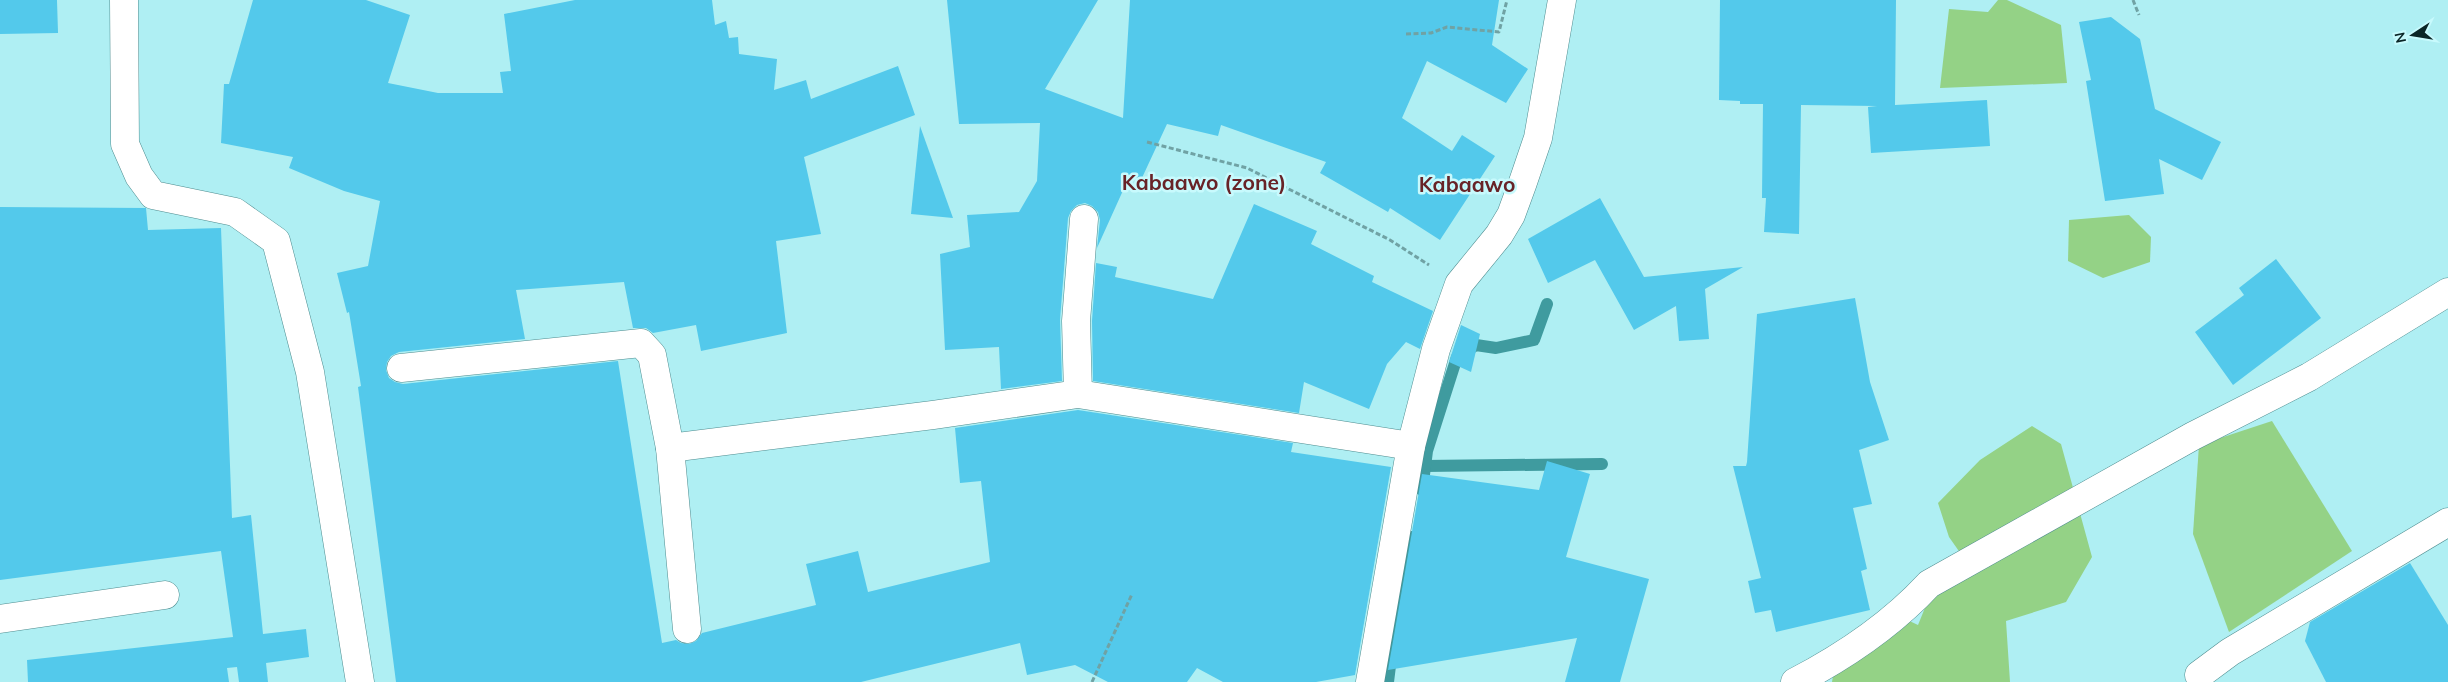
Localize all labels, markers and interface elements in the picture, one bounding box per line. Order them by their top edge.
north arrow [2388,10,2438,60]
text: N [2390,31,2410,45]
district label: Kabaawo (zone) [1122,169,1286,195]
district label: Kabaawo [1419,171,1515,197]

